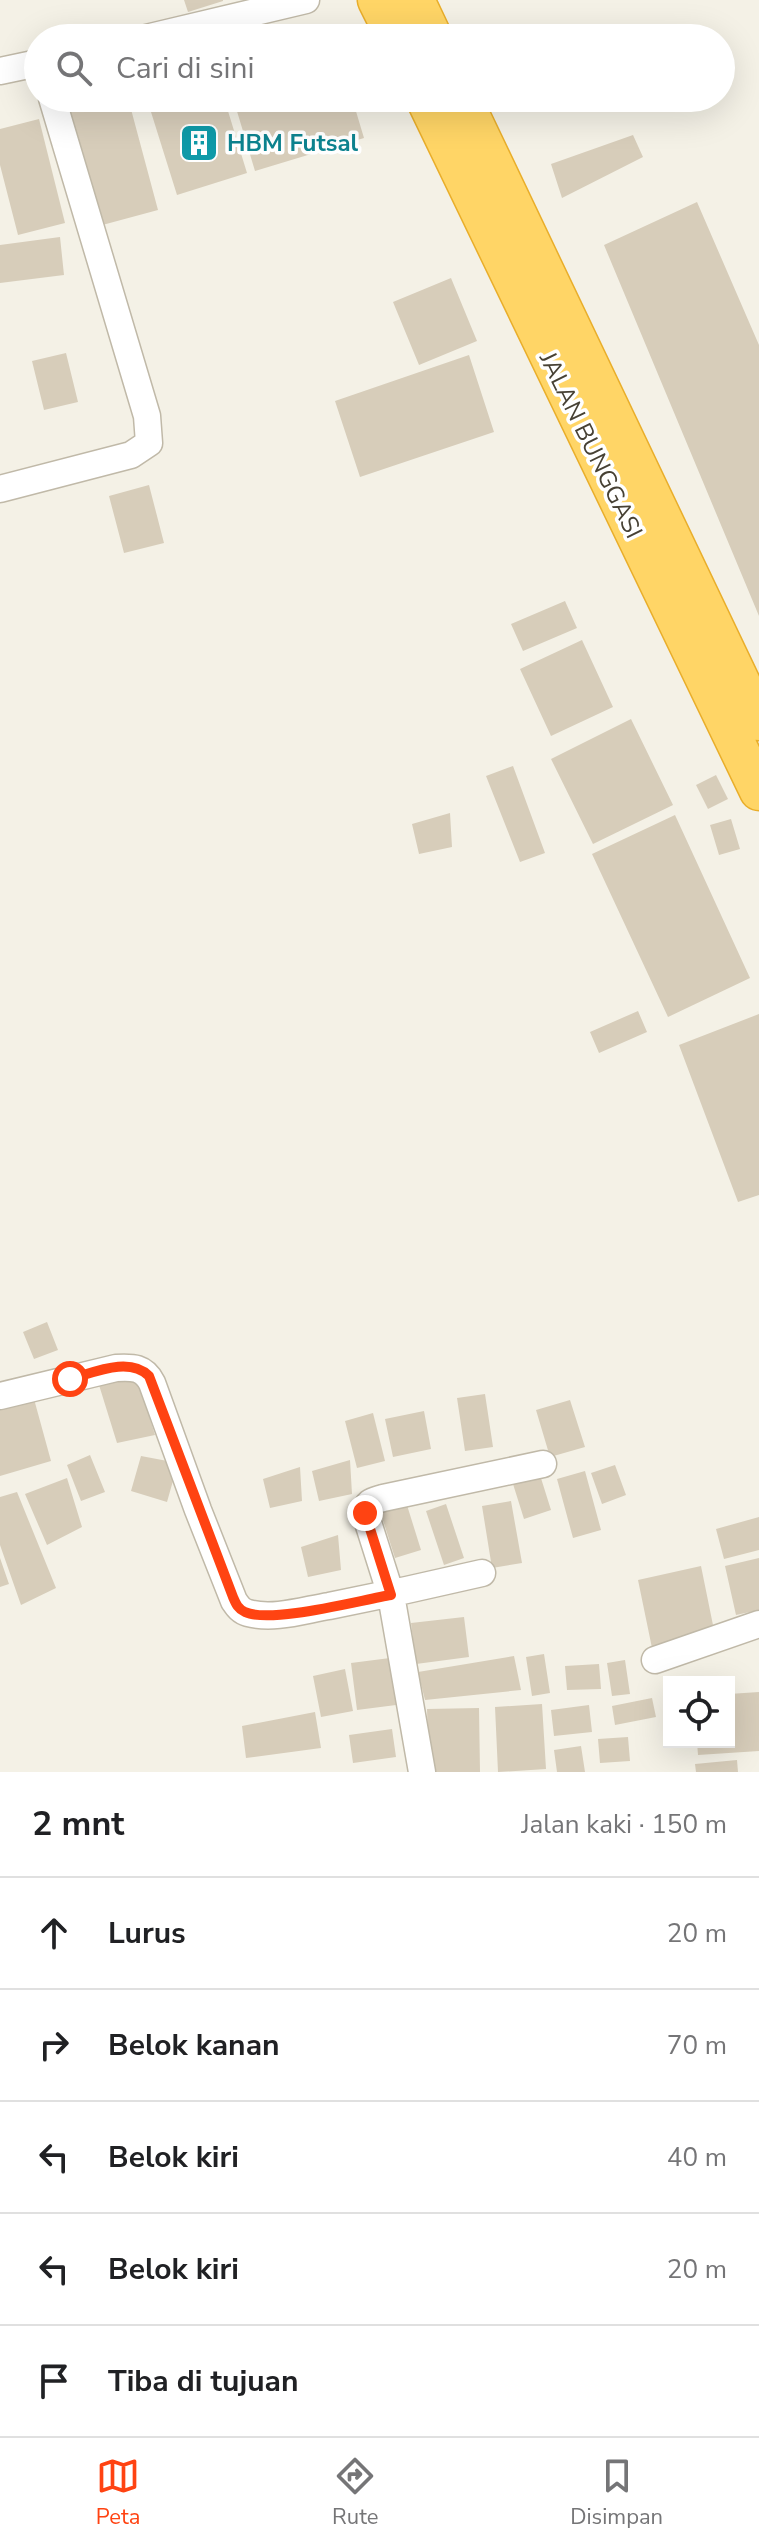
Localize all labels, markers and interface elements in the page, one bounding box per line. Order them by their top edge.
search box [24,24,735,112]
icon: search [52,46,96,90]
text: Cari di sini [116,48,255,89]
building icon: HBM Futsal [178,122,220,164]
place label: HBM Futsal [227,127,359,159]
street label: JALAN BUNGGASI [532,346,650,544]
route start [52,1361,88,1397]
route end [347,1495,383,1531]
map controls [663,1676,735,1748]
button: locate [663,1676,735,1748]
text: 2 mnt [32,1801,124,1847]
text: Jalan kaki · 150 m [521,1807,727,1842]
icon: ahead [32,1911,76,1955]
text: Lurus [108,1913,186,1954]
text: 20 m [667,1916,727,1951]
icon: right [32,2023,76,2067]
text: Belok kanan [108,2025,280,2066]
text: 70 m [667,2028,727,2063]
icon: left [32,2135,76,2179]
text: Belok kiri [108,2137,239,2178]
text: 40 m [667,2140,727,2175]
icon: left [32,2247,76,2291]
text: Belok kiri [108,2249,239,2290]
text: 20 m [667,2252,727,2287]
icon: arrive [32,2359,76,2403]
text: Tiba di tujuan [108,2361,299,2402]
tab: Peta [96,2454,140,2532]
tab: Rute [332,2454,378,2532]
tab: Disimpan [570,2454,663,2532]

